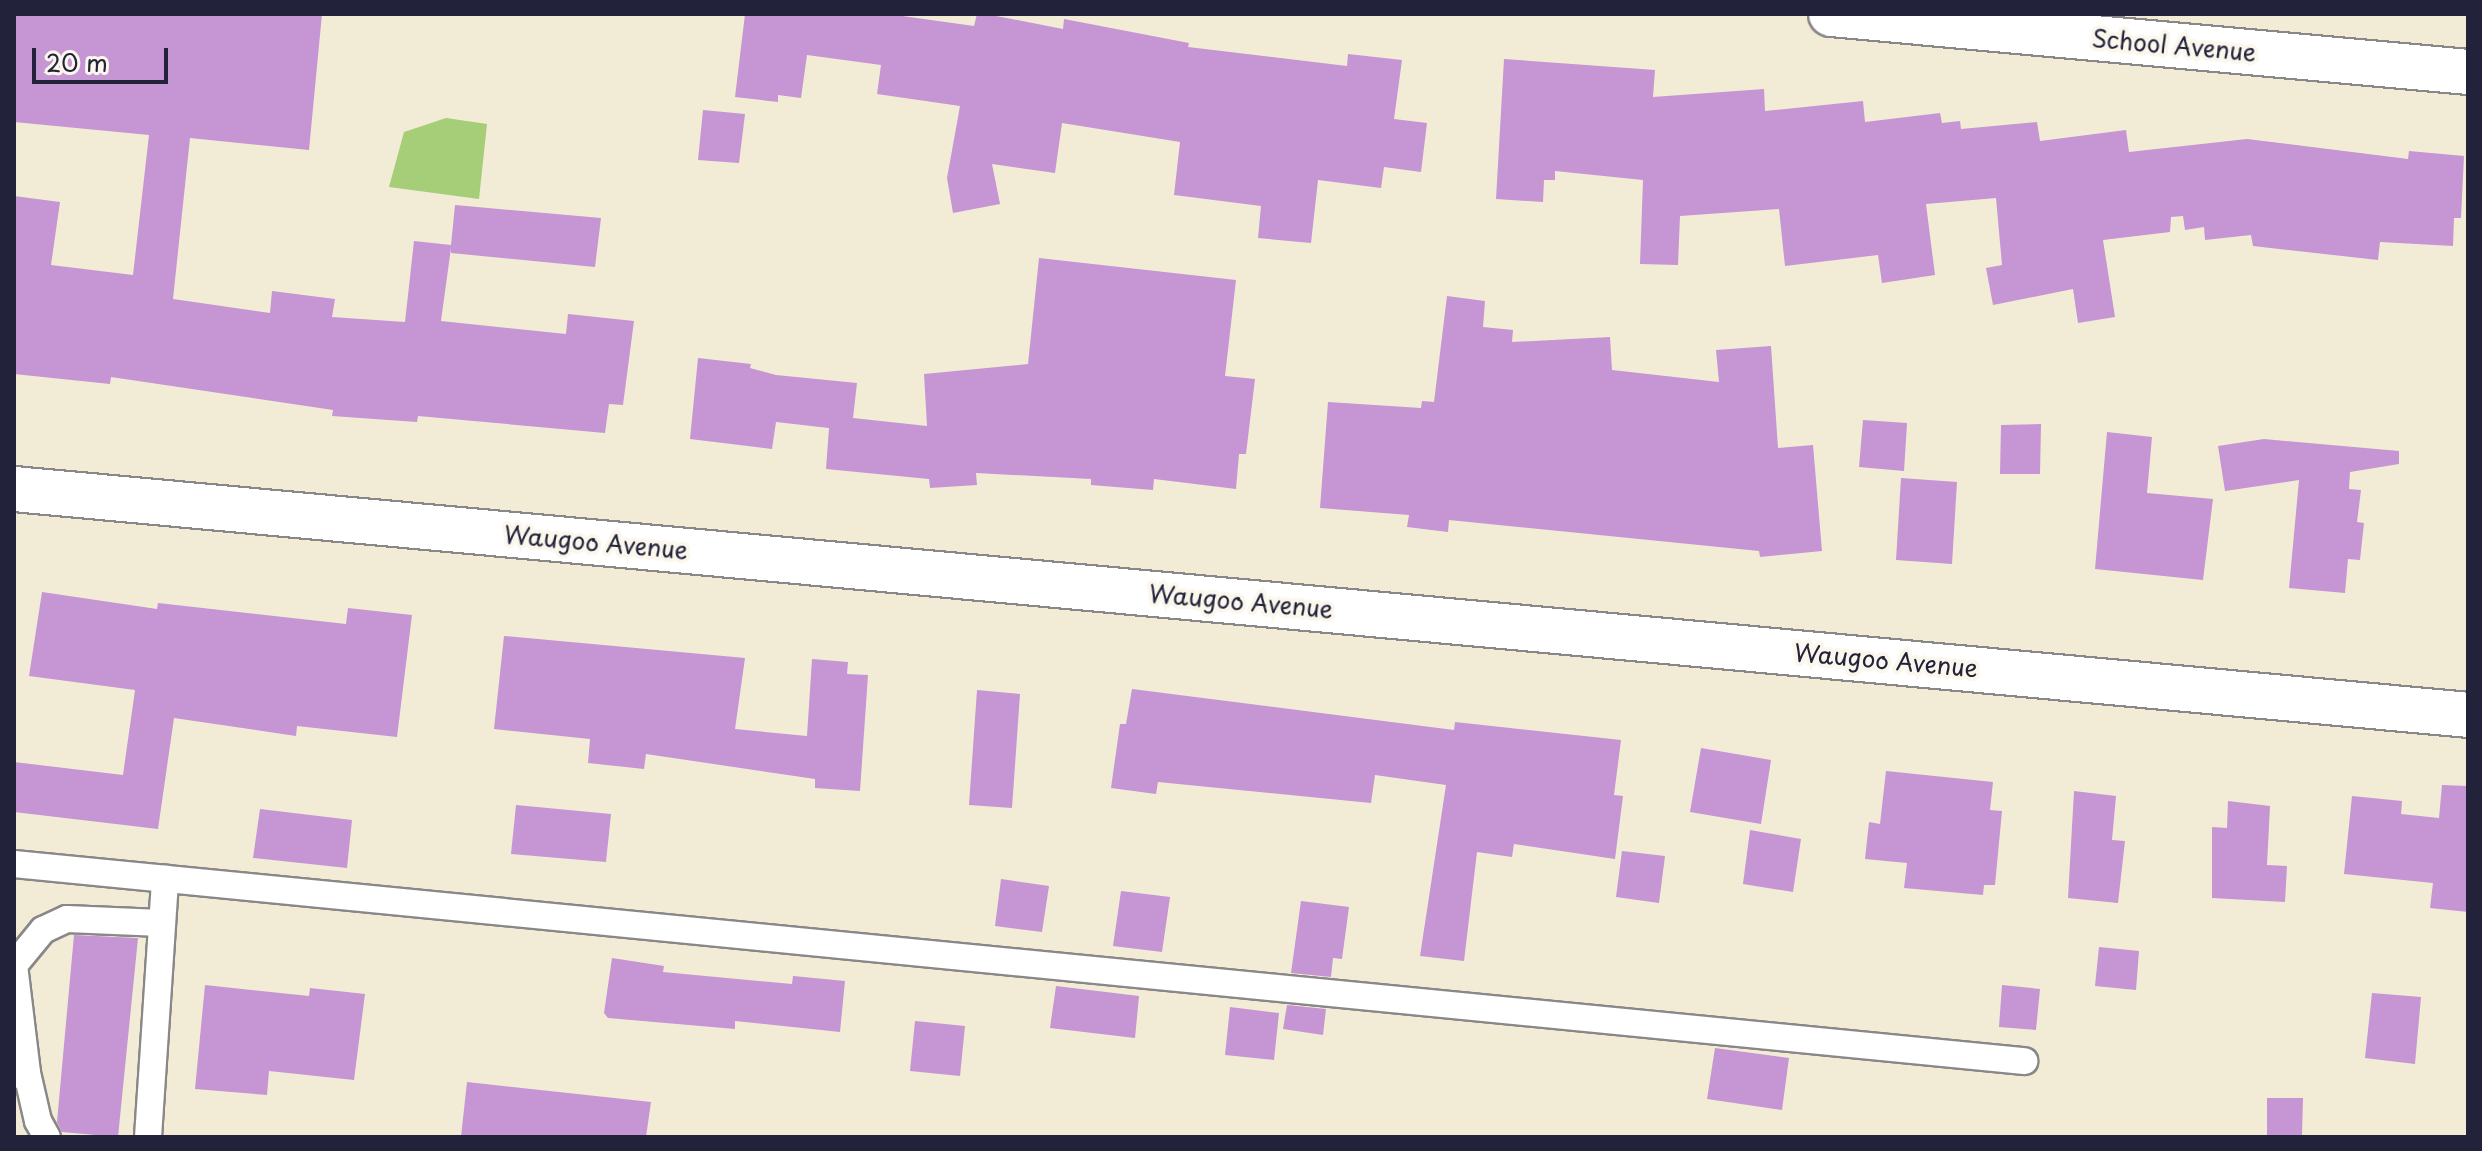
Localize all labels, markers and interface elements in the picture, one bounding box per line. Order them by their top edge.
street label: School Avenue [2090,23,2258,67]
scale bar [36,32,172,82]
text: 20 m [46,44,108,80]
street label: Waugoo Avenue [503,520,689,564]
street label: Waugoo Avenue [1148,579,1334,623]
street label: Waugoo Avenue [1793,638,1979,682]

